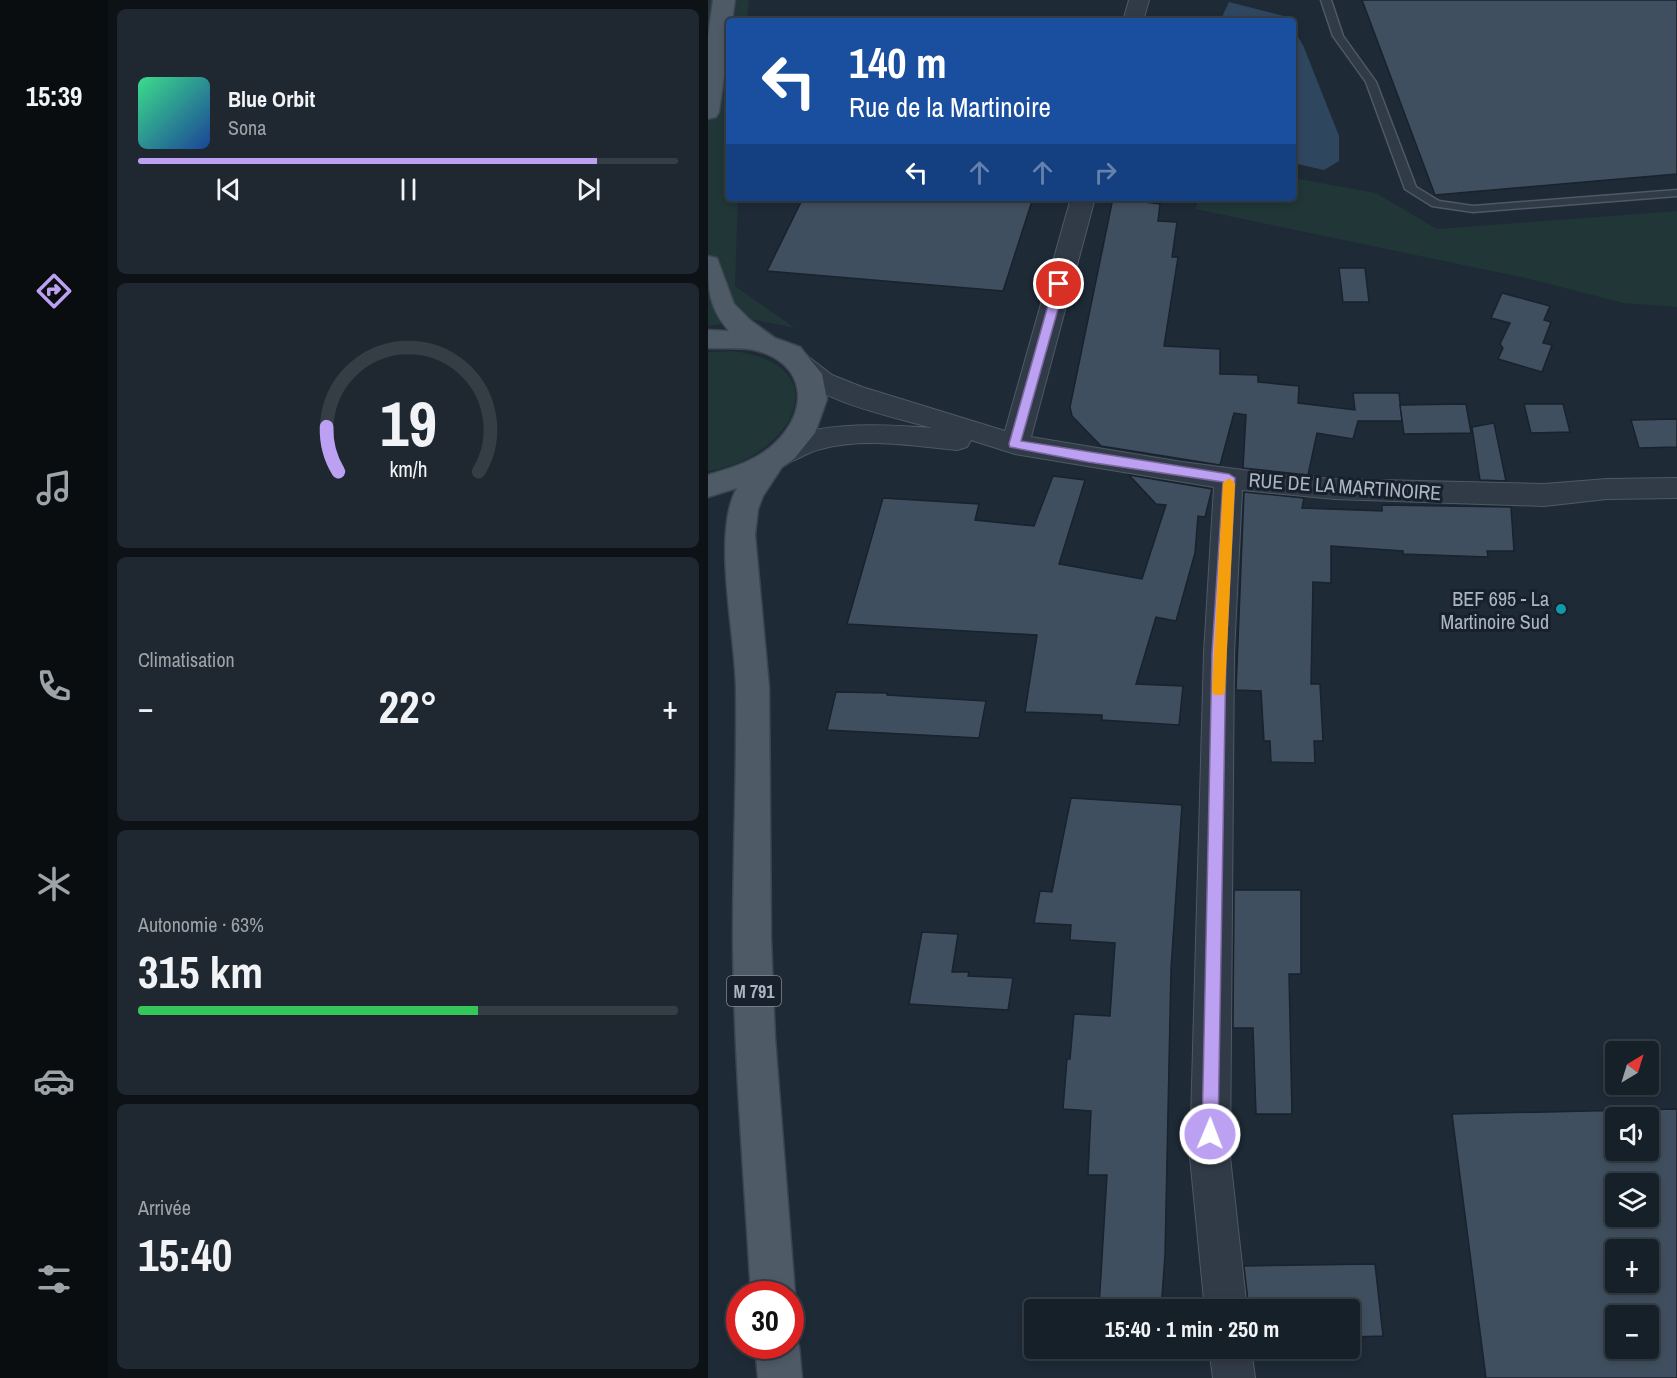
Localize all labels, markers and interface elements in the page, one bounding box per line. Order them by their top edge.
text: 140 m [849,35,947,91]
icon: left [750,42,828,120]
text: 15:39 [26,78,82,114]
text: Blue Orbit [228,84,315,114]
text: Rue de la Martinoire [849,89,1051,125]
text: Sona [228,114,266,141]
icon: left [900,156,933,189]
icon: ahead [963,156,996,189]
icon: ahead [1026,156,1059,189]
icon: right [1089,156,1122,189]
icon: previous [212,173,245,206]
icon: pause [392,173,425,206]
icon: next [572,173,605,206]
pin [1033,258,1084,309]
icon: arrive [1042,267,1075,300]
icon: directions [33,270,75,312]
text: 19 [380,381,436,465]
text: km/h [389,456,427,485]
street label: RUE DE LA MARTINOIRE [1248,466,1442,506]
icon: music [33,467,75,509]
place label: BEF 695 - La Martinoire Sud [1441,585,1549,635]
marker: BEF 695 - La Martinoire Sud [1554,602,1568,616]
text: Climatisation [138,646,235,673]
icon: phone [33,665,75,707]
text: 22° [378,676,438,737]
text: − [138,685,154,729]
text: + [662,685,678,729]
icon: climate [33,863,75,905]
text: Autonomie · 63% [138,911,264,938]
text: 315 km [138,941,263,1002]
road number: M 791 [727,976,781,1006]
north arrow [1605,1041,1659,1095]
map controls [1605,1041,1659,1359]
icon: car [33,1060,75,1102]
position arrow [1178,1102,1242,1166]
button: sound [1605,1107,1659,1161]
button: layers [1605,1173,1659,1227]
text: Arrivée [138,1194,191,1221]
text: 15:40 [138,1224,232,1285]
button: + [1605,1239,1659,1293]
icon: filters [33,1258,75,1300]
speed limit sign: 30 [726,1281,804,1359]
button: − [1605,1305,1659,1359]
text: 15:40 · 1 min · 250 m [1105,1314,1279,1344]

